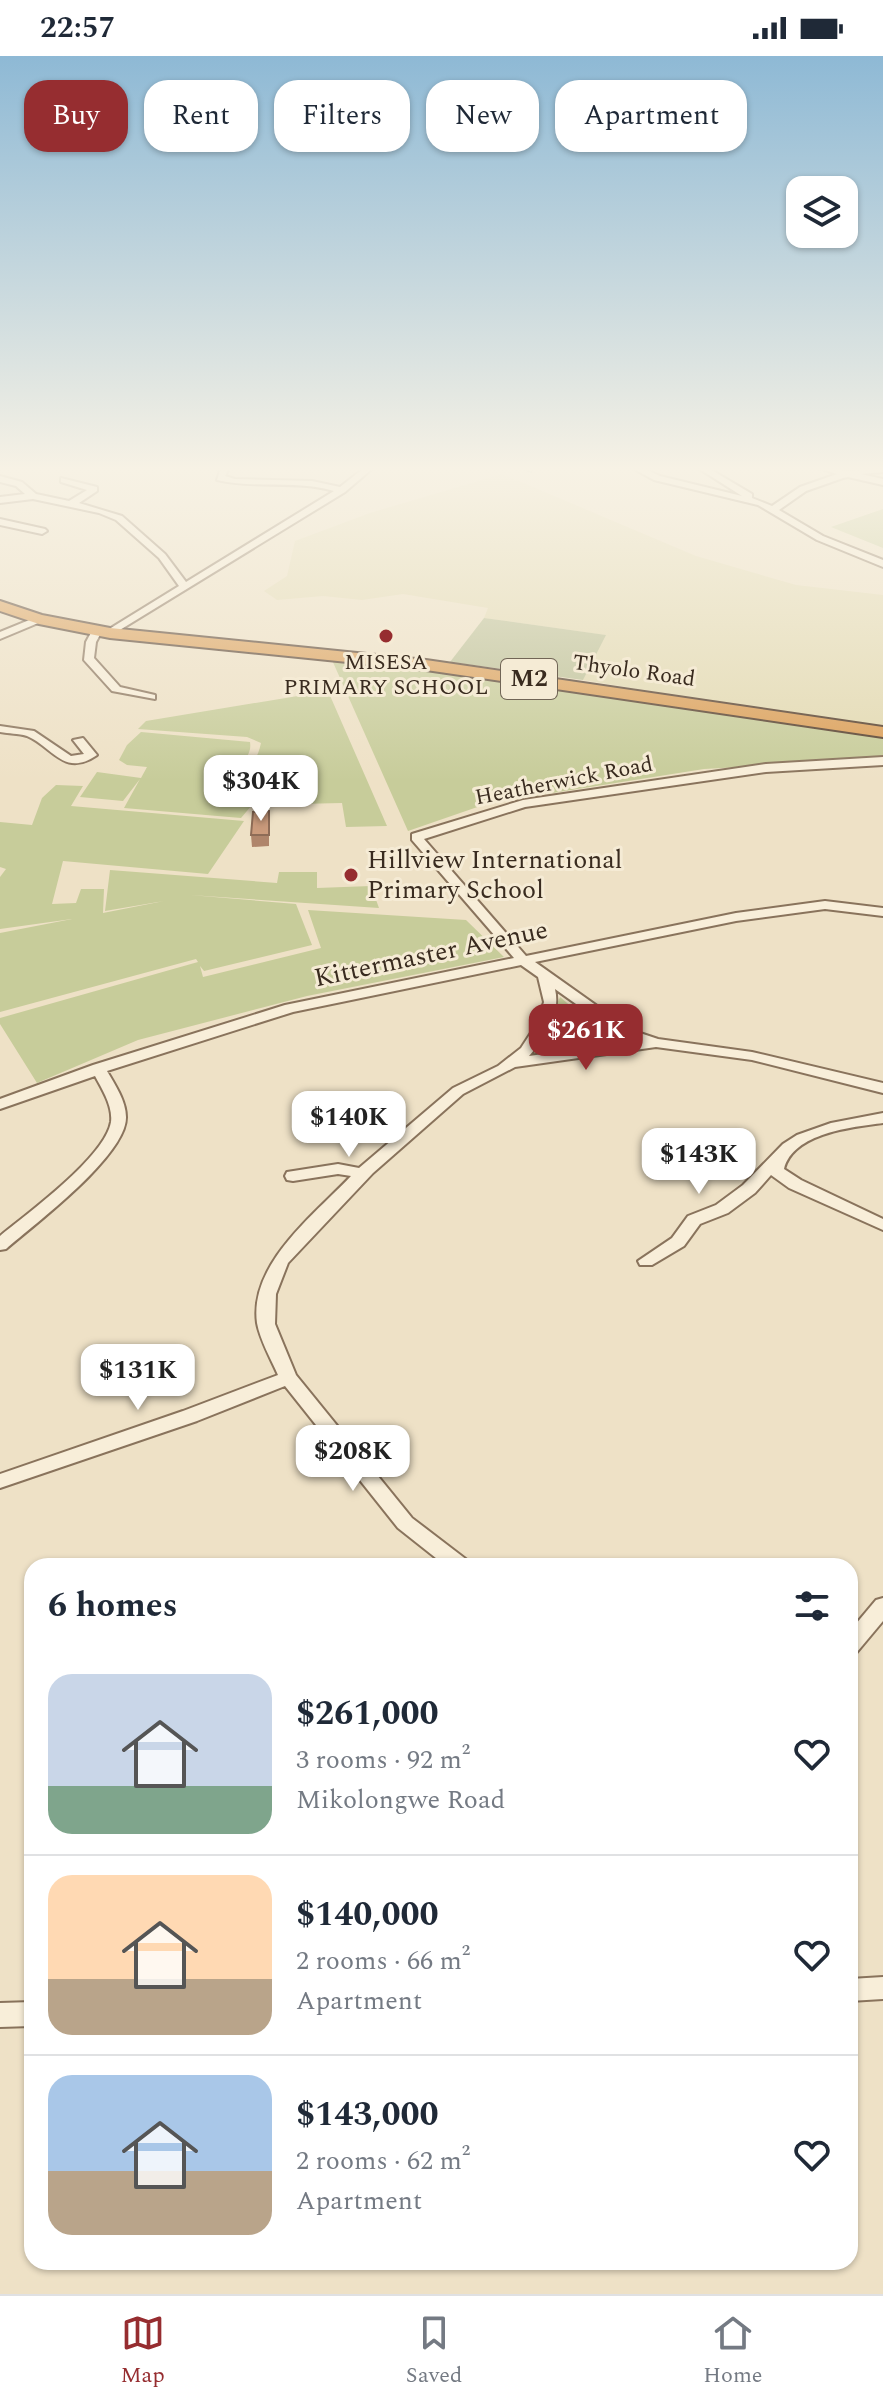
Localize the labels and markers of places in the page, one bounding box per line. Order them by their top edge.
marker: MISESA PRIMARY SCHOOL [377,627,395,645]
place label: MISESA PRIMARY SCHOOL [283,646,489,704]
pin: $304K [205,755,317,823]
place label: Hillview International Primary School [367,840,622,910]
marker: Hillview International Primary School [342,866,360,884]
pin: $261K [530,1004,642,1072]
pin: $140K [293,1091,405,1159]
pin: $143K [643,1128,755,1196]
pin: $131K [82,1344,194,1412]
pin: $208K [297,1425,409,1493]

